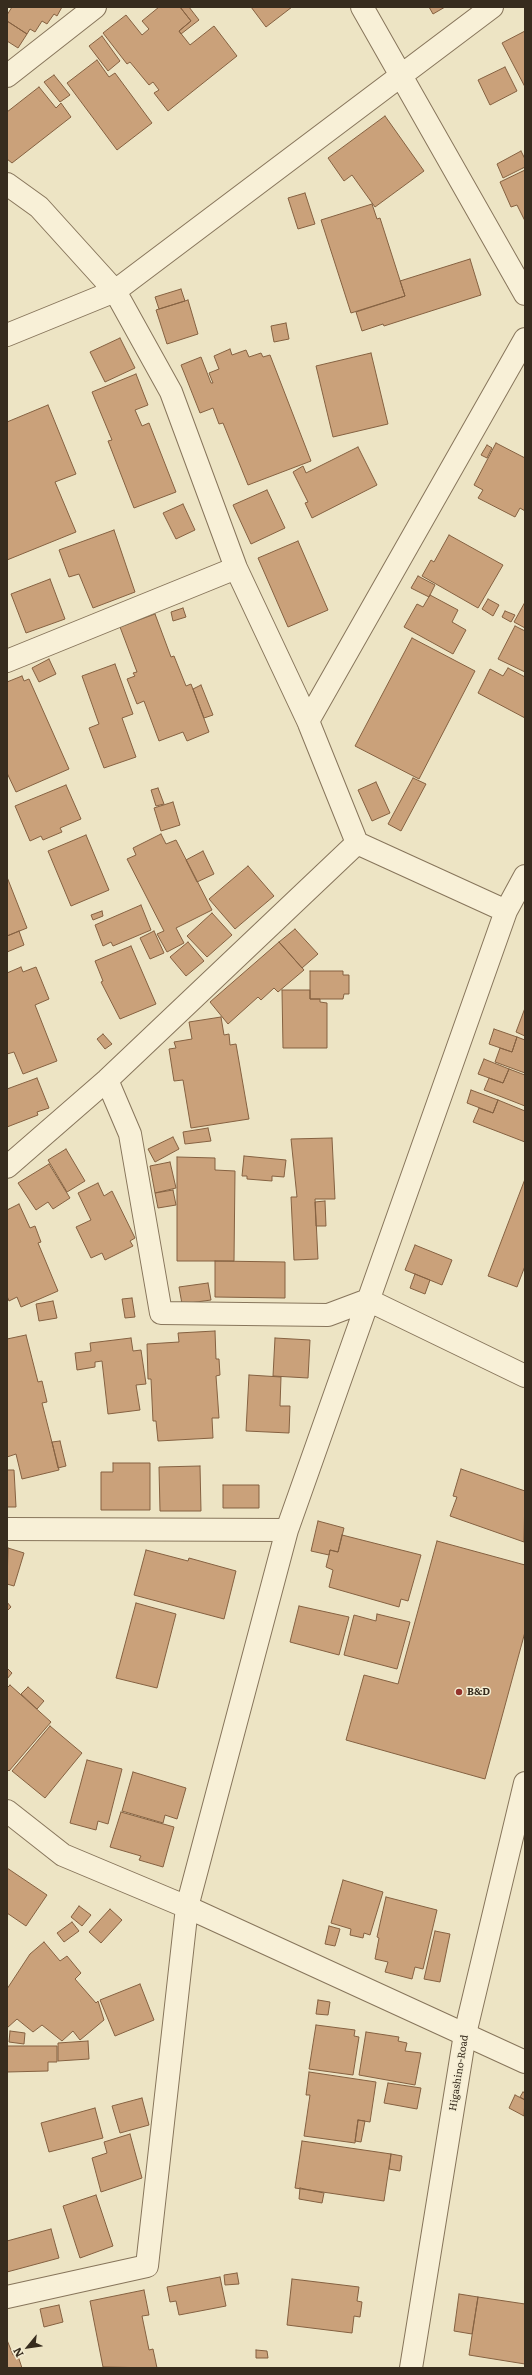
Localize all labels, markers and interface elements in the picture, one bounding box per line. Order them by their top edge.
place label: B&D [467,1686,490,1698]
marker: B&D [454,1687,464,1697]
street label: Higashino-Road [447,2034,471,2112]
north arrow [8,2327,48,2367]
text: N [8,2345,27,2361]

